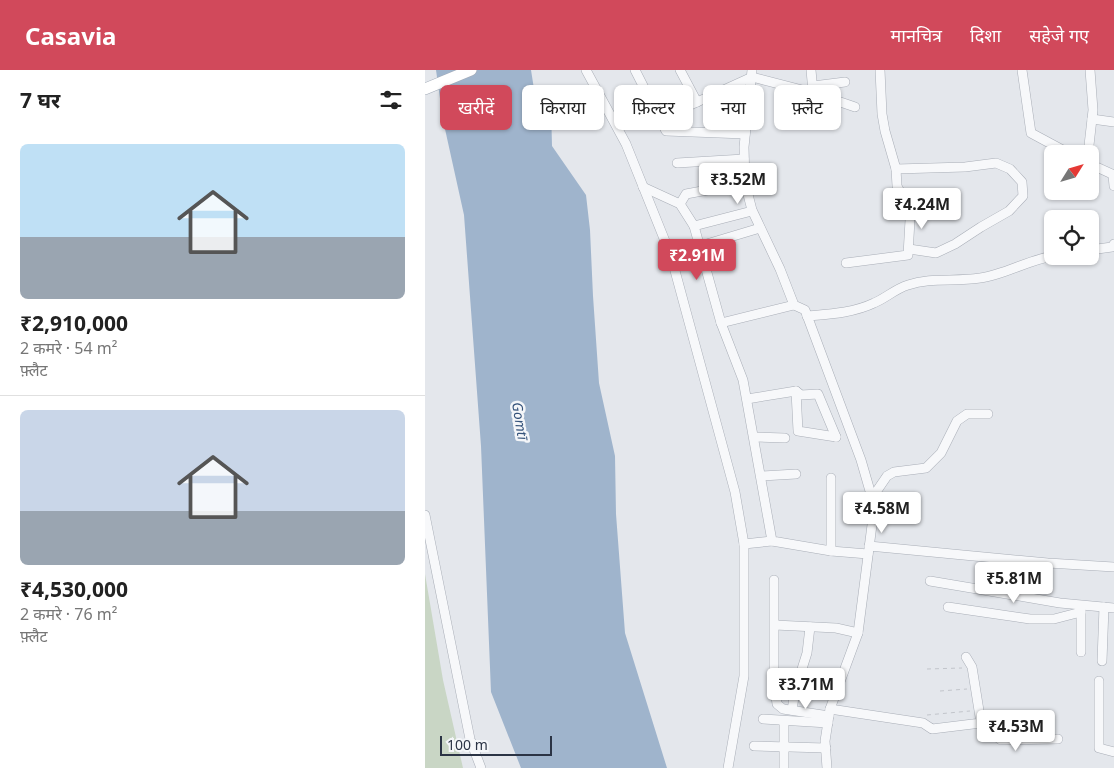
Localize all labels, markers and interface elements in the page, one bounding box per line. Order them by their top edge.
text: Casavia [25,19,116,52]
text: मानचित्र [891,23,942,47]
text: दिशा [970,23,1001,47]
text: सहेजे गए [1029,23,1089,47]
chip: खरीदें [440,85,512,130]
chip: किराया [522,85,604,130]
chip: फ़िल्टर [614,85,693,130]
chip: नया [703,85,764,130]
chip: फ़्लैट [774,85,841,130]
text: 7 घर [20,86,60,114]
icon: filters [377,86,405,114]
north arrow [1044,145,1099,200]
map controls [1044,145,1099,265]
pin: ₹3.52M [697,162,779,205]
text: ₹3.52M [710,168,766,190]
icon: home [168,177,258,267]
pin: ₹4.24M [881,188,963,230]
text: ₹4.24M [894,193,950,215]
button: locate [1044,210,1099,265]
pin: ₹2.91M [656,238,738,281]
text: ₹2.91M [669,244,725,266]
text: ₹2,910,000 [20,309,128,337]
text: 2 कमरे · 54 m² [20,337,117,359]
text: फ़्लैट [20,359,48,381]
water label: Gomtī [508,401,533,442]
icon: home [168,442,258,532]
pin: ₹4.58M [841,492,923,534]
text: ₹4.58M [854,497,910,519]
pin: ₹5.81M [973,562,1055,604]
text: ₹5.81M [986,567,1042,589]
text: ₹4,530,000 [20,575,128,603]
text: 2 कमरे · 76 m² [20,603,117,625]
text: फ़्लैट [20,625,48,647]
pin: ₹3.71M [765,668,847,710]
text: ₹3.71M [778,673,834,695]
pin: ₹4.53M [975,710,1057,752]
text: ₹4.53M [988,715,1044,737]
scale bar [440,733,553,756]
text: 100 m [447,735,488,754]

